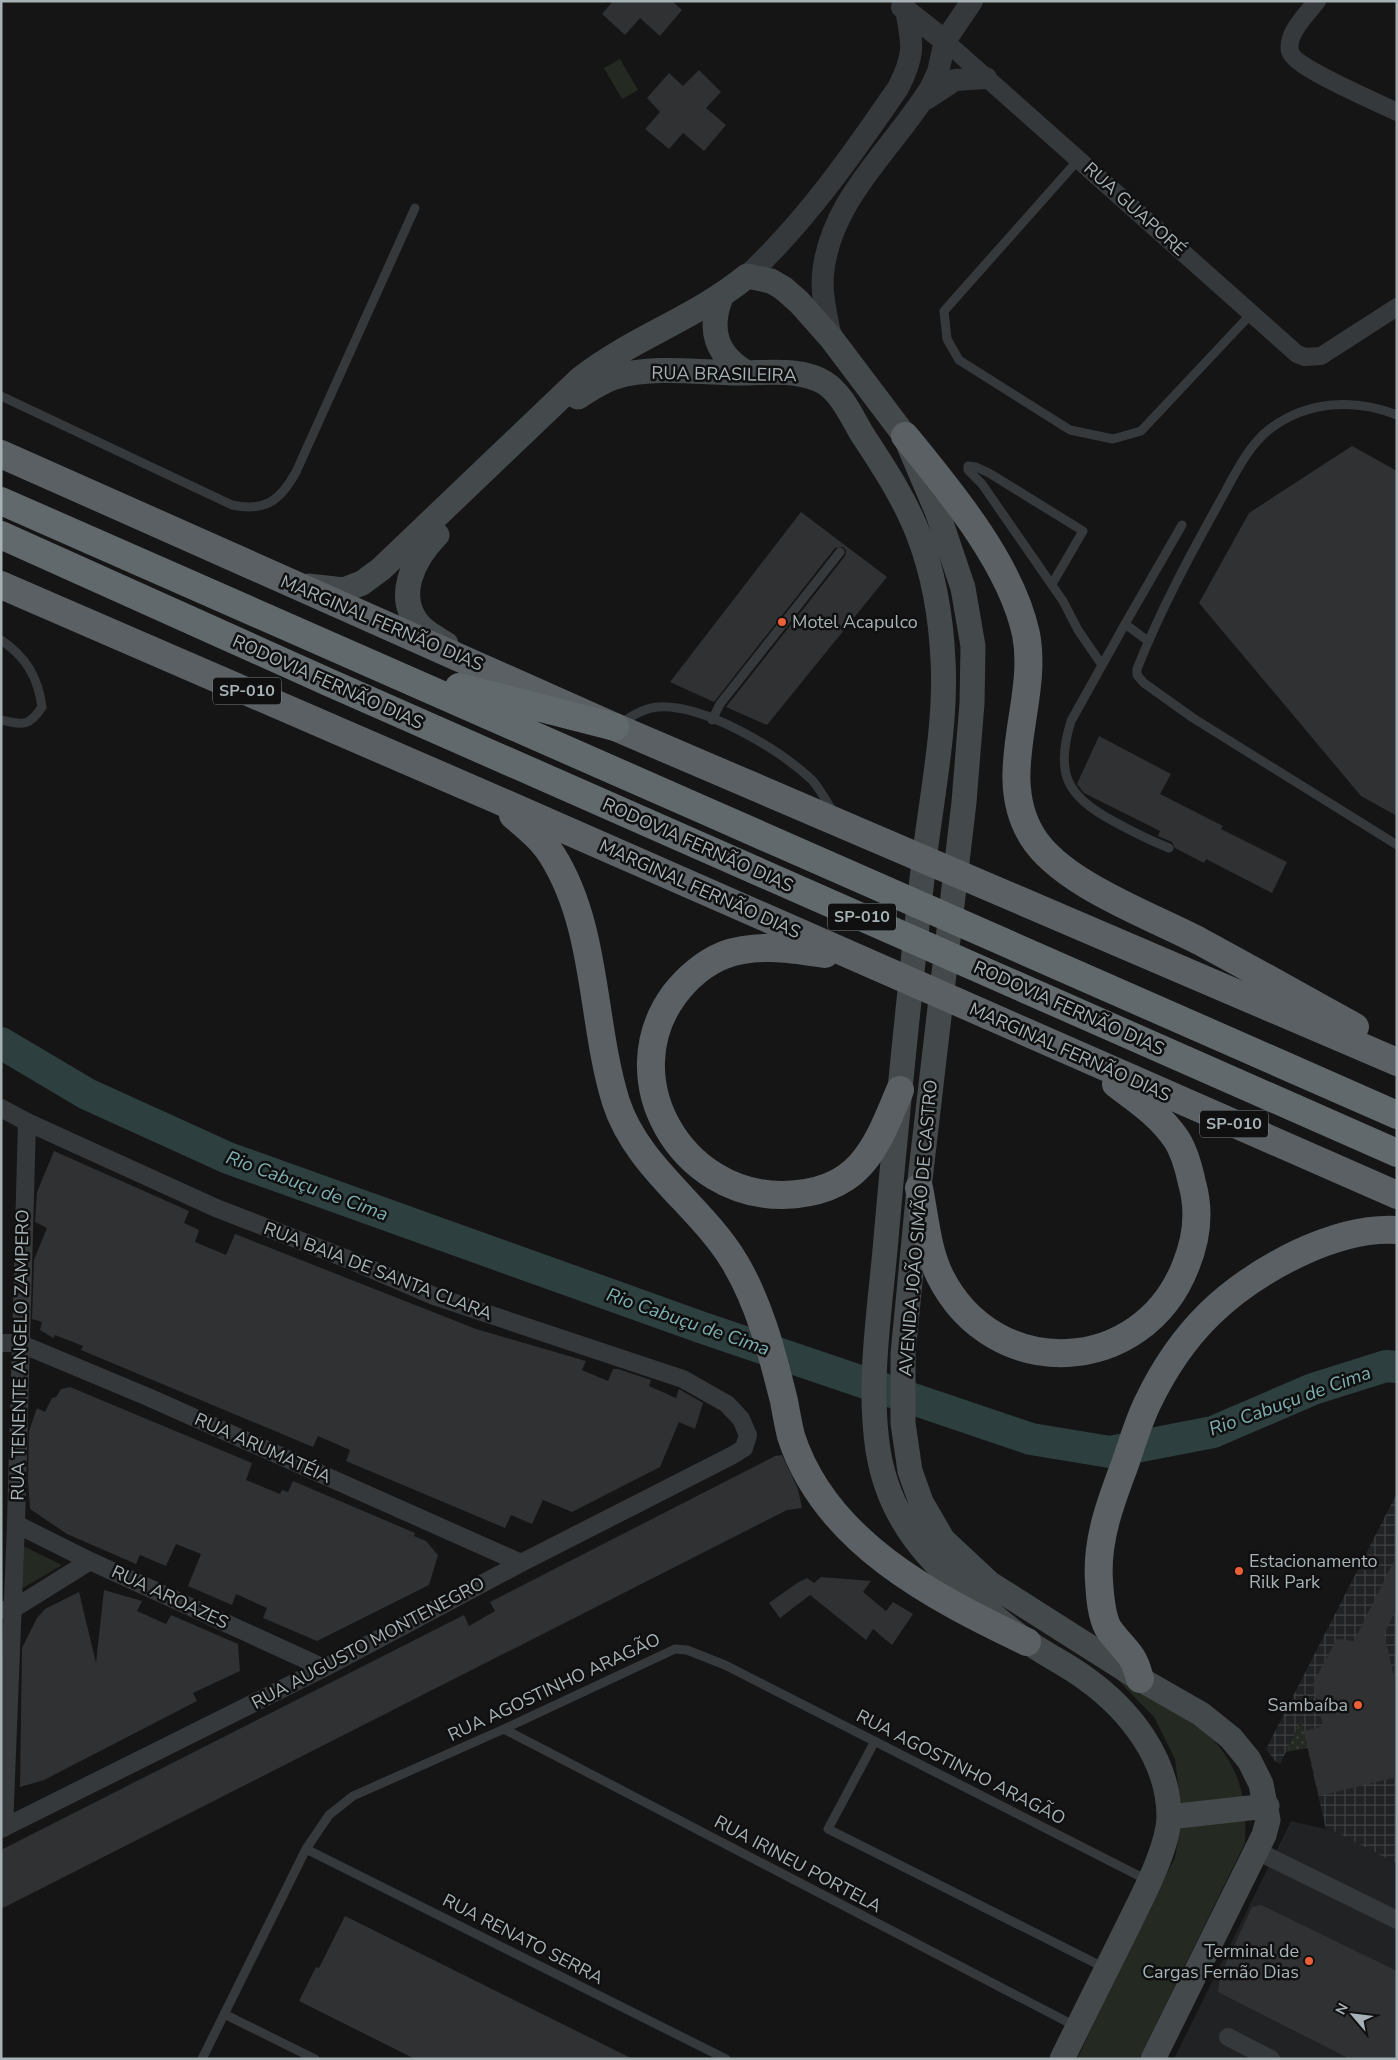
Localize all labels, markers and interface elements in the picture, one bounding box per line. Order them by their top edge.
street label: RUA GUAPORÉ [1079,157,1191,261]
street label: RUA BRASILEIRA [651,361,797,387]
street label: MARGINAL FERNÃO DIAS [277,569,487,677]
place label: Motel Acapulco [792,610,918,634]
marker: Motel Acapulco [776,616,788,628]
street label: RODOVIA FERNÃO DIAS [229,629,427,735]
road number: SP-010 [213,678,281,704]
street label: RODOVIA FERNÃO DIAS [599,792,797,898]
street label: MARGINAL FERNÃO DIAS [596,834,804,944]
road number: SP-010 [828,904,896,930]
street label: RODOVIA FERNÃO DIAS [970,955,1168,1061]
street label: MARGINAL FERNÃO DIAS [966,997,1174,1107]
street label: AVENIDA JOÃO SIMÃO DE CASTRO [893,1079,943,1377]
road number: SP-010 [1200,1110,1268,1138]
water label: Rio Cabuçu de Cima [222,1145,392,1227]
street label: RUA TENENTE ANGELO ZAMPERO [5,1209,35,1501]
street label: RUA BAIA DE SANTA CLARA [260,1216,496,1326]
water label: Rio Cabuçu de Cima [603,1282,773,1362]
water label: Rio Cabuçu de Cima [1205,1360,1375,1442]
street label: RUA ARUMATÉIA [191,1407,335,1489]
place label: Estacionamento Rilk Park [1249,1549,1377,1594]
street label: RUA AROAZES [108,1559,232,1635]
marker: Estacionamento Rilk Park [1233,1565,1245,1577]
street label: RUA AUGUSTO MONTENEGRO [247,1571,489,1715]
street label: RUA AGOSTINHO ARAGÃO [444,1627,664,1747]
place label: Sambaíba [1267,1693,1348,1717]
marker: Sambaíba [1352,1699,1364,1711]
street label: RUA AGOSTINHO ARAGÃO [852,1704,1070,1830]
street label: RUA IRINEU PORTELA [710,1810,886,1918]
street label: RUA RENATO SERRA [438,1888,608,1990]
place label: Terminal de Cargas Fernão Dias [1142,1939,1299,1984]
marker: Terminal de Cargas Fernão Dias [1303,1955,1315,1967]
north arrow [1328,1990,1378,2040]
text: N [1331,2000,1353,2018]

